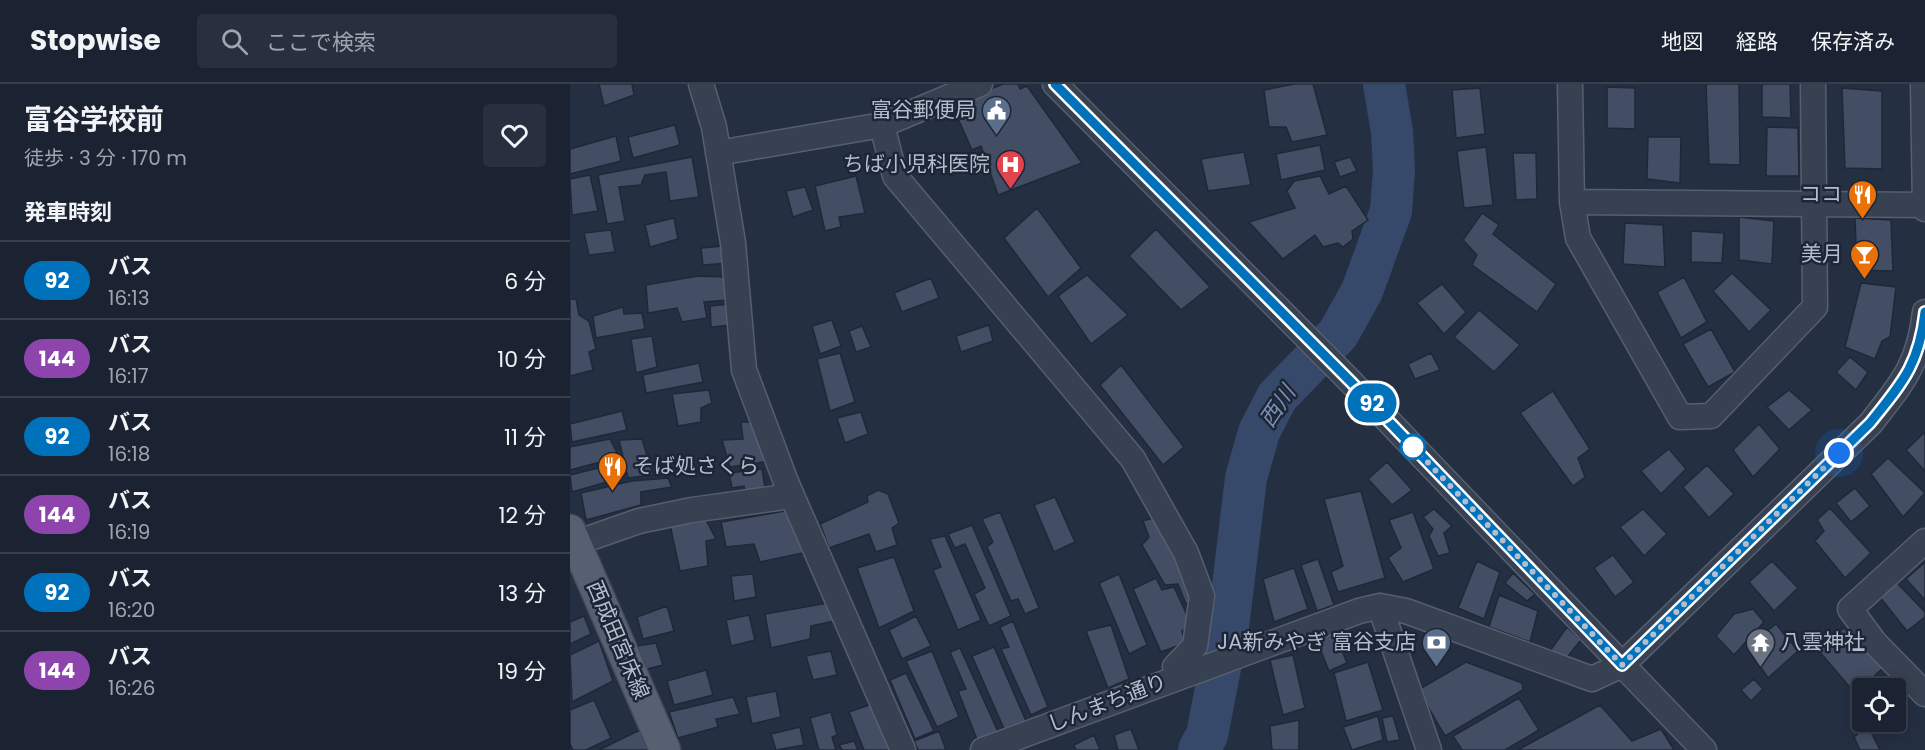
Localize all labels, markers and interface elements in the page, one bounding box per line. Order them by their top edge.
search box [197,14,617,68]
text: Stopwise [30,21,161,60]
icon: search [218,25,251,58]
text: ここで検索 [266,27,376,58]
text: 地図 [1661,27,1703,56]
text: 経路 [1736,27,1778,56]
text: 保存済み [1811,27,1895,56]
public building icon: 富谷郵便局 [981,94,1013,136]
place label: 富谷郵便局 [871,95,976,124]
text: 富谷学校前 [24,100,164,139]
button: heart [483,104,546,167]
text: 徒歩 · 3 分 · 170 m [24,144,187,172]
hospital icon: ちば小児科医院 [995,148,1027,190]
place label: ちば小児科医院 [843,149,990,178]
restaurant icon: ココ [1847,178,1879,220]
place label: ココ [1800,179,1842,208]
text: 発車時刻 [24,197,112,228]
bar icon: 美月 [1848,238,1880,280]
place label: 美月 [1801,239,1843,268]
text: バス [108,251,152,282]
text: 92 [45,266,69,295]
text: 6 分 [504,266,546,297]
text: 16:13 [108,284,150,312]
text: バス [108,329,152,360]
text: 144 [39,344,75,373]
text: 10 分 [497,344,546,375]
text: 16:17 [108,362,149,390]
water label: 西川 [1252,378,1304,433]
line badge: 92 [1345,384,1399,422]
text: 92 [1360,389,1384,418]
text: バス [108,407,152,438]
text: 92 [45,422,69,451]
text: 11 分 [504,422,546,453]
unlabelled marker [1400,434,1426,460]
your location [1824,438,1854,468]
text: 16:18 [108,440,150,468]
restaurant icon: そば処さくら [596,450,628,492]
place label: そば処さくら [633,451,759,480]
text: バス [108,485,152,516]
text: 144 [39,500,75,529]
text: 12 分 [498,500,546,531]
text: 16:19 [108,518,150,546]
text: バス [108,563,152,594]
street label: 西成田宮床線 [580,576,656,703]
text: 92 [45,578,69,607]
text: 13 分 [498,578,546,609]
text: 16:20 [108,596,155,624]
bank icon: JA新みやぎ 富谷支店 [1421,626,1453,668]
temple icon: 八雲神社 [1744,626,1776,668]
place label: JA新みやぎ 富谷支店 [1217,627,1416,656]
place label: 八雲神社 [1781,627,1865,656]
text: バス [108,641,152,672]
text: 144 [39,656,75,685]
text: 19 分 [497,656,546,687]
street label: しんまち通り [1043,666,1171,739]
text: 16:26 [108,674,156,702]
map controls [1852,678,1906,732]
button: locate [1852,678,1906,732]

